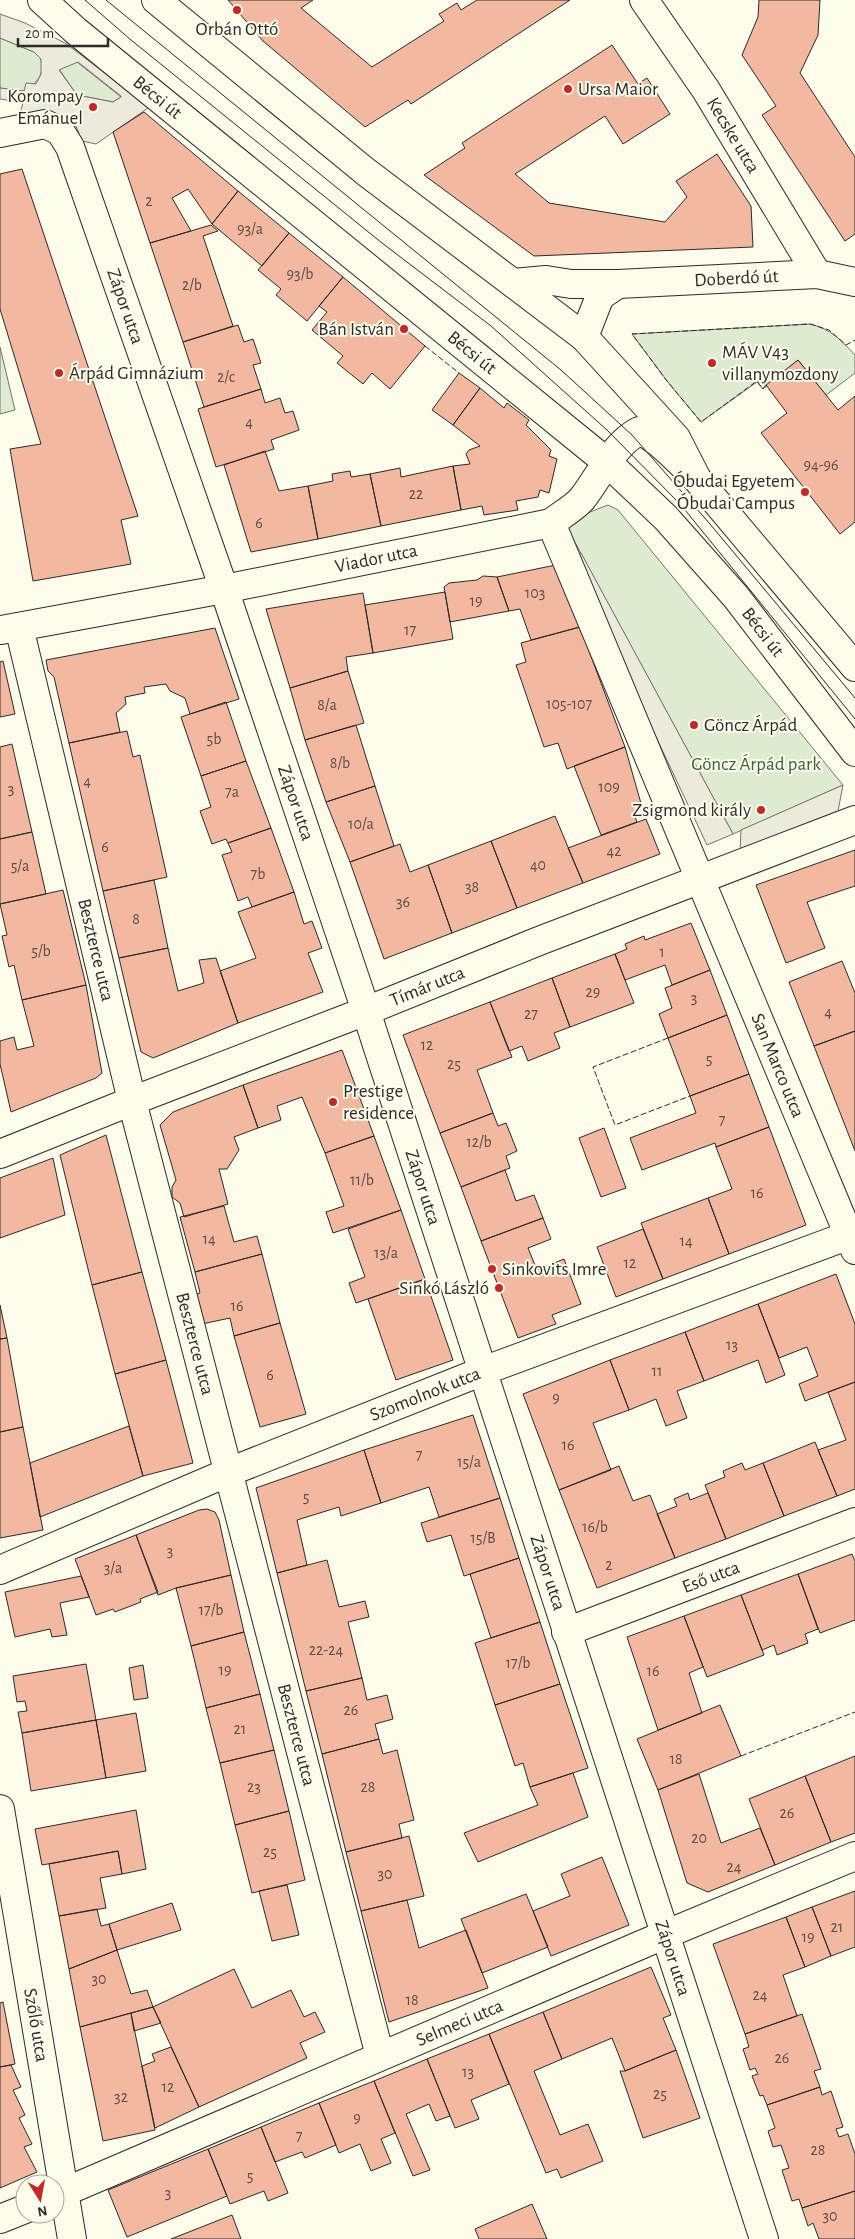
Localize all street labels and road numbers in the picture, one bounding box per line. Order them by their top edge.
street label: Bécsi út [130,72,185,122]
street label: Kecske utca [703,94,763,177]
street label: Zápor utca [104,266,147,347]
street label: Doberdó út [694,266,779,290]
street label: Bécsi út [444,327,500,378]
street label: Viador utca [333,541,419,576]
street label: Bécsi út [738,604,788,660]
street label: Zápor utca [274,763,318,843]
street label: Beszterce utca [75,897,117,1003]
street label: Tímár utca [387,963,467,1010]
street label: San Marco utca [748,1011,808,1121]
street label: Zápor utca [402,1147,444,1228]
street label: Beszterce utca [173,1290,217,1397]
street label: Szomolnok utca [367,1363,483,1425]
street label: Zápor utca [527,1532,569,1613]
street label: Eső utca [679,1557,743,1596]
street label: Beszterce utca [274,1682,319,1788]
street label: Zápor utca [652,1918,694,1998]
street label: Szőlő utca [21,1987,52,2064]
street label: Selmeci utca [413,1996,506,2050]

